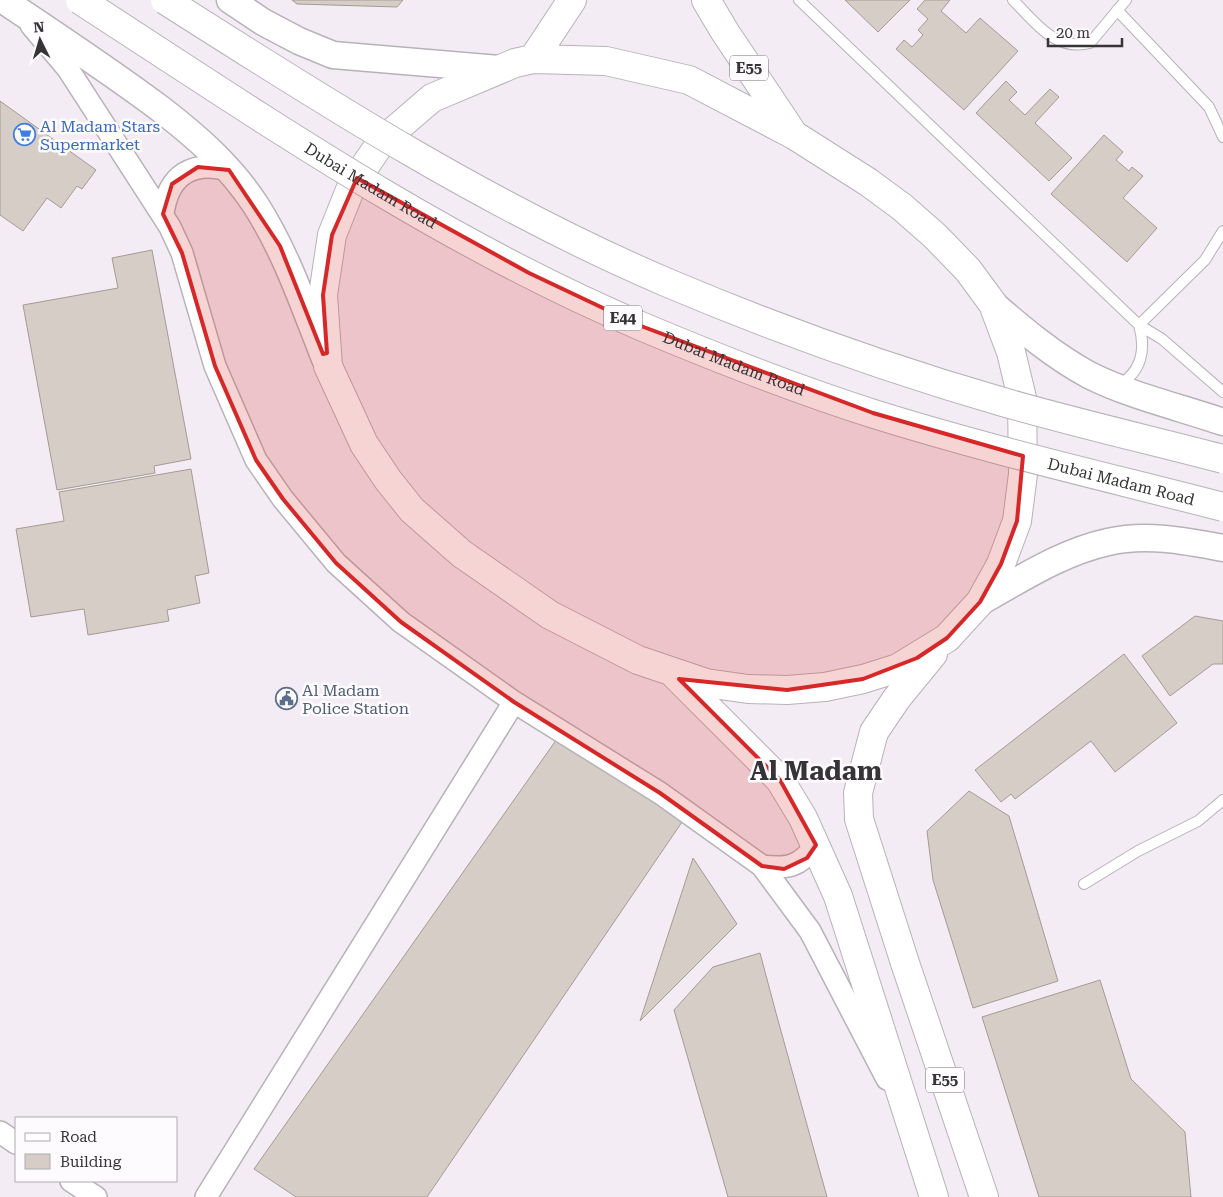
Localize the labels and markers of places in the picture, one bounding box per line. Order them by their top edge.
place label: Al Madam Stars Supermarket [40,117,161,154]
supermarket icon: Al Madam Stars Supermarket [12,123,36,147]
place label: Al Madam Police Station [302,681,409,718]
public building icon: Al Madam Police Station [274,687,298,711]

